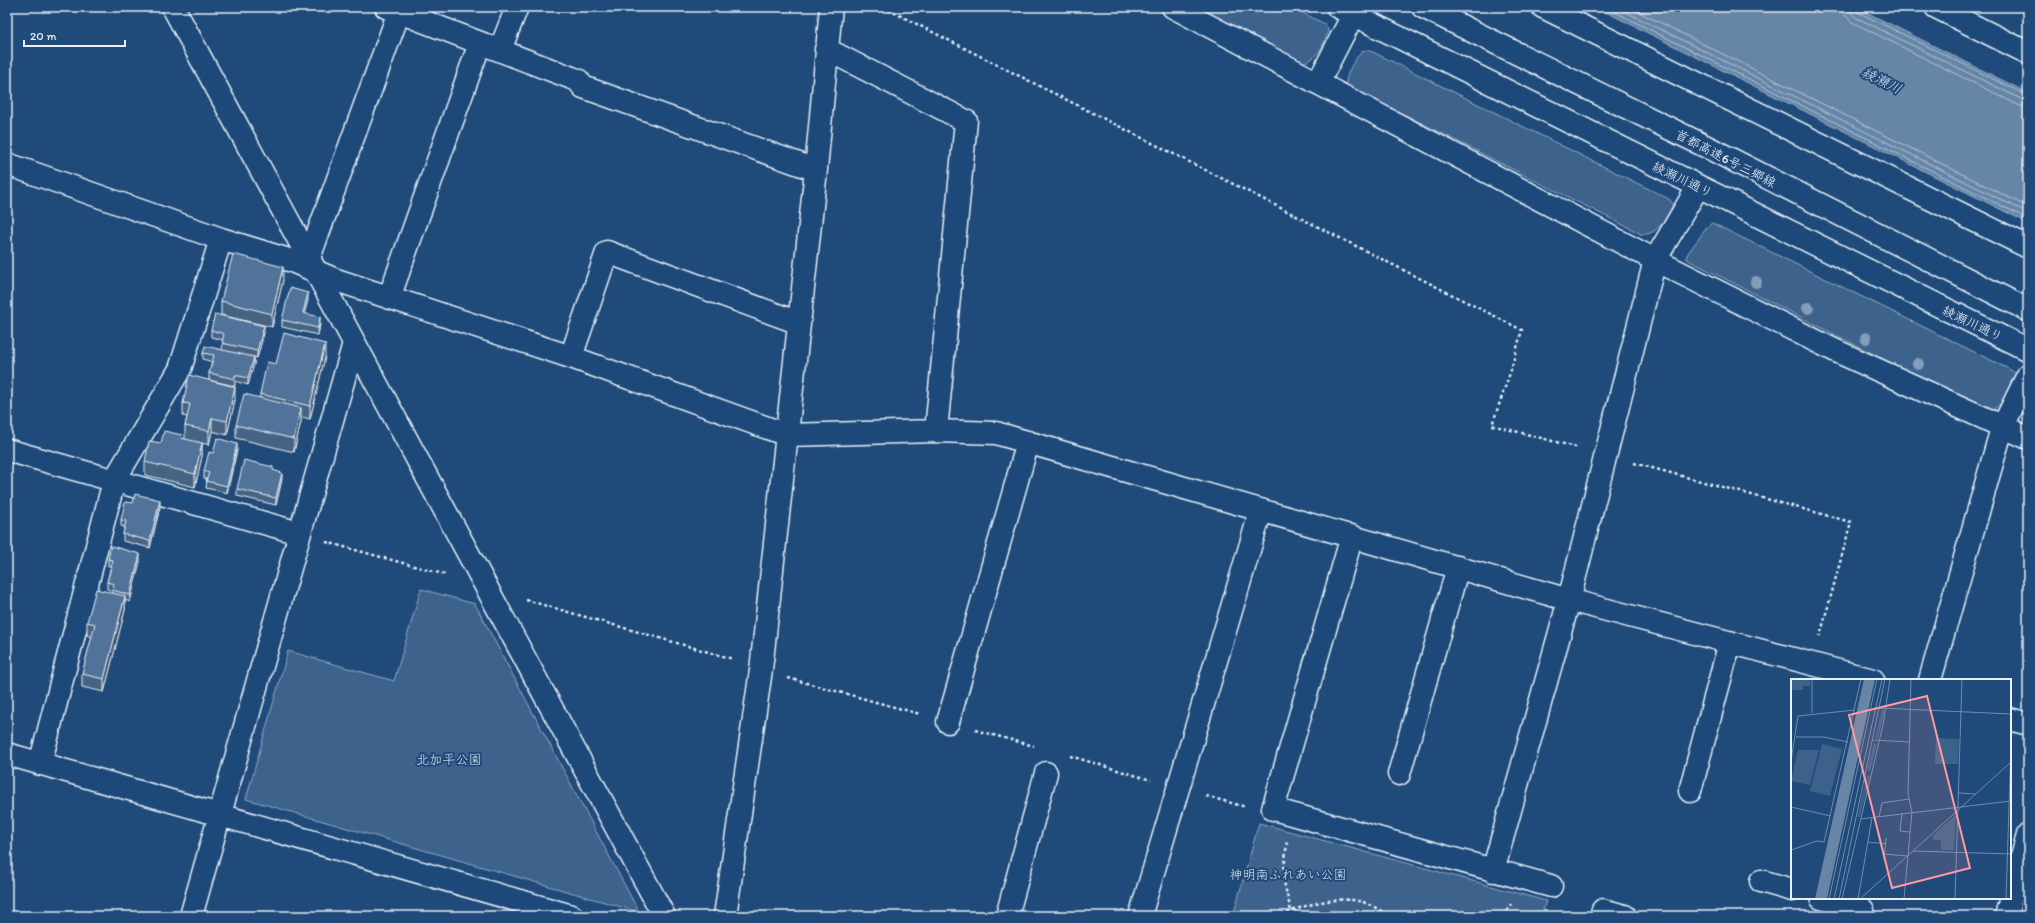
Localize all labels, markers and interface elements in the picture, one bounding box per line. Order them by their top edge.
scale bar [24,22,125,48]
text: 20 m [30,29,57,43]
water label: 綾瀬川 [1859,63,1904,98]
street label: 首都高速6号三郷線 [1673,127,1779,191]
street label: 綾瀬川通り [1650,158,1715,200]
street label: 綾瀬川通り [1940,302,2005,344]
inset map [1791,679,2011,899]
park label: 北加平公園 [416,752,482,767]
park label: 神明南ふれあい公園 [1229,867,1347,882]

